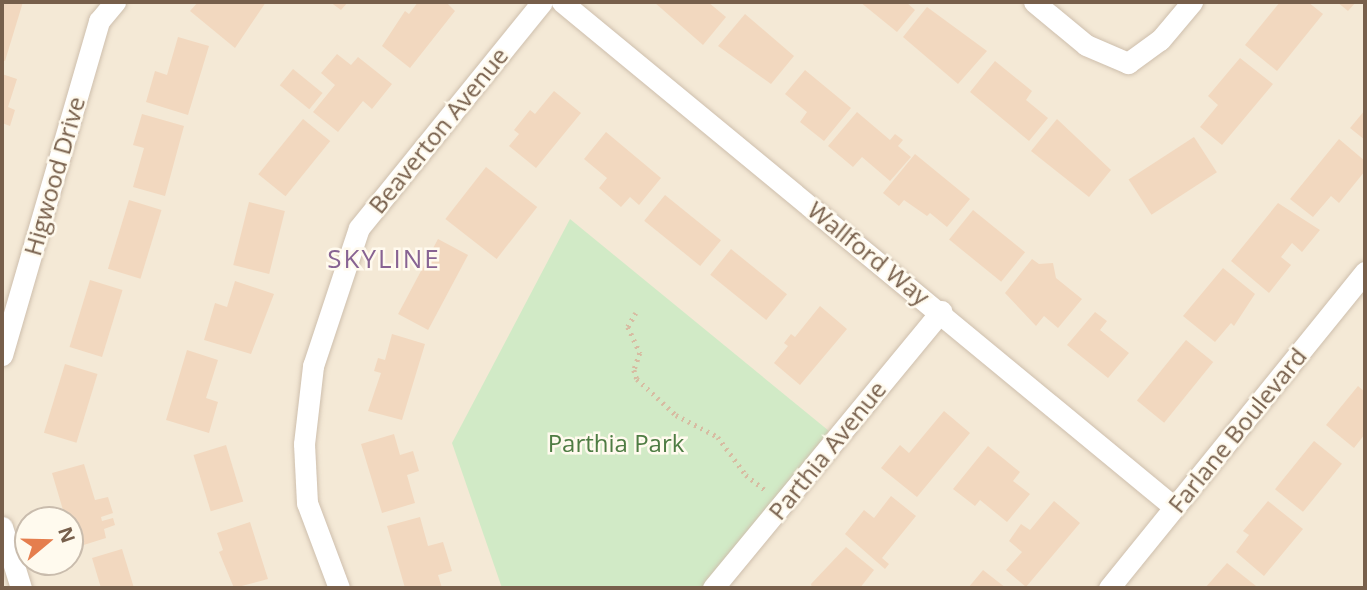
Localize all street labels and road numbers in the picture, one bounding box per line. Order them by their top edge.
street label: Beaverton Avenue [362,41,514,219]
street label: Higwood Drive [18,93,90,259]
street label: Wallford Way [802,195,936,311]
street label: Farlane Boulevard [1162,342,1312,518]
street label: Parthia Avenue [762,375,892,525]

